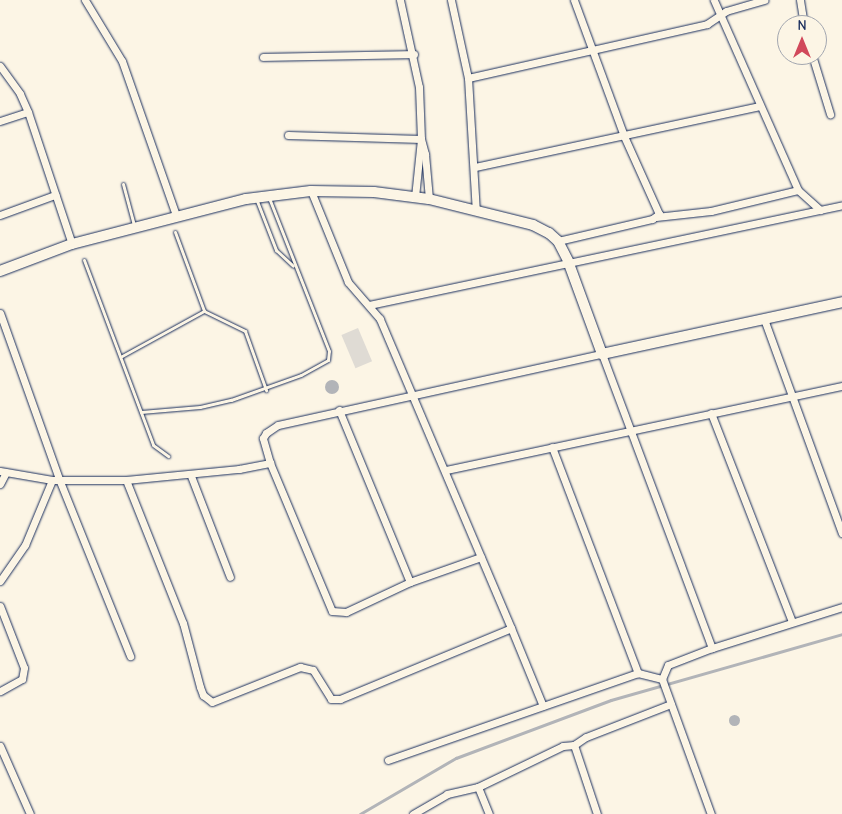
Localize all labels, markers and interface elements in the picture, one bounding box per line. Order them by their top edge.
north arrow [777,15,827,65]
text: N [797,17,807,34]

